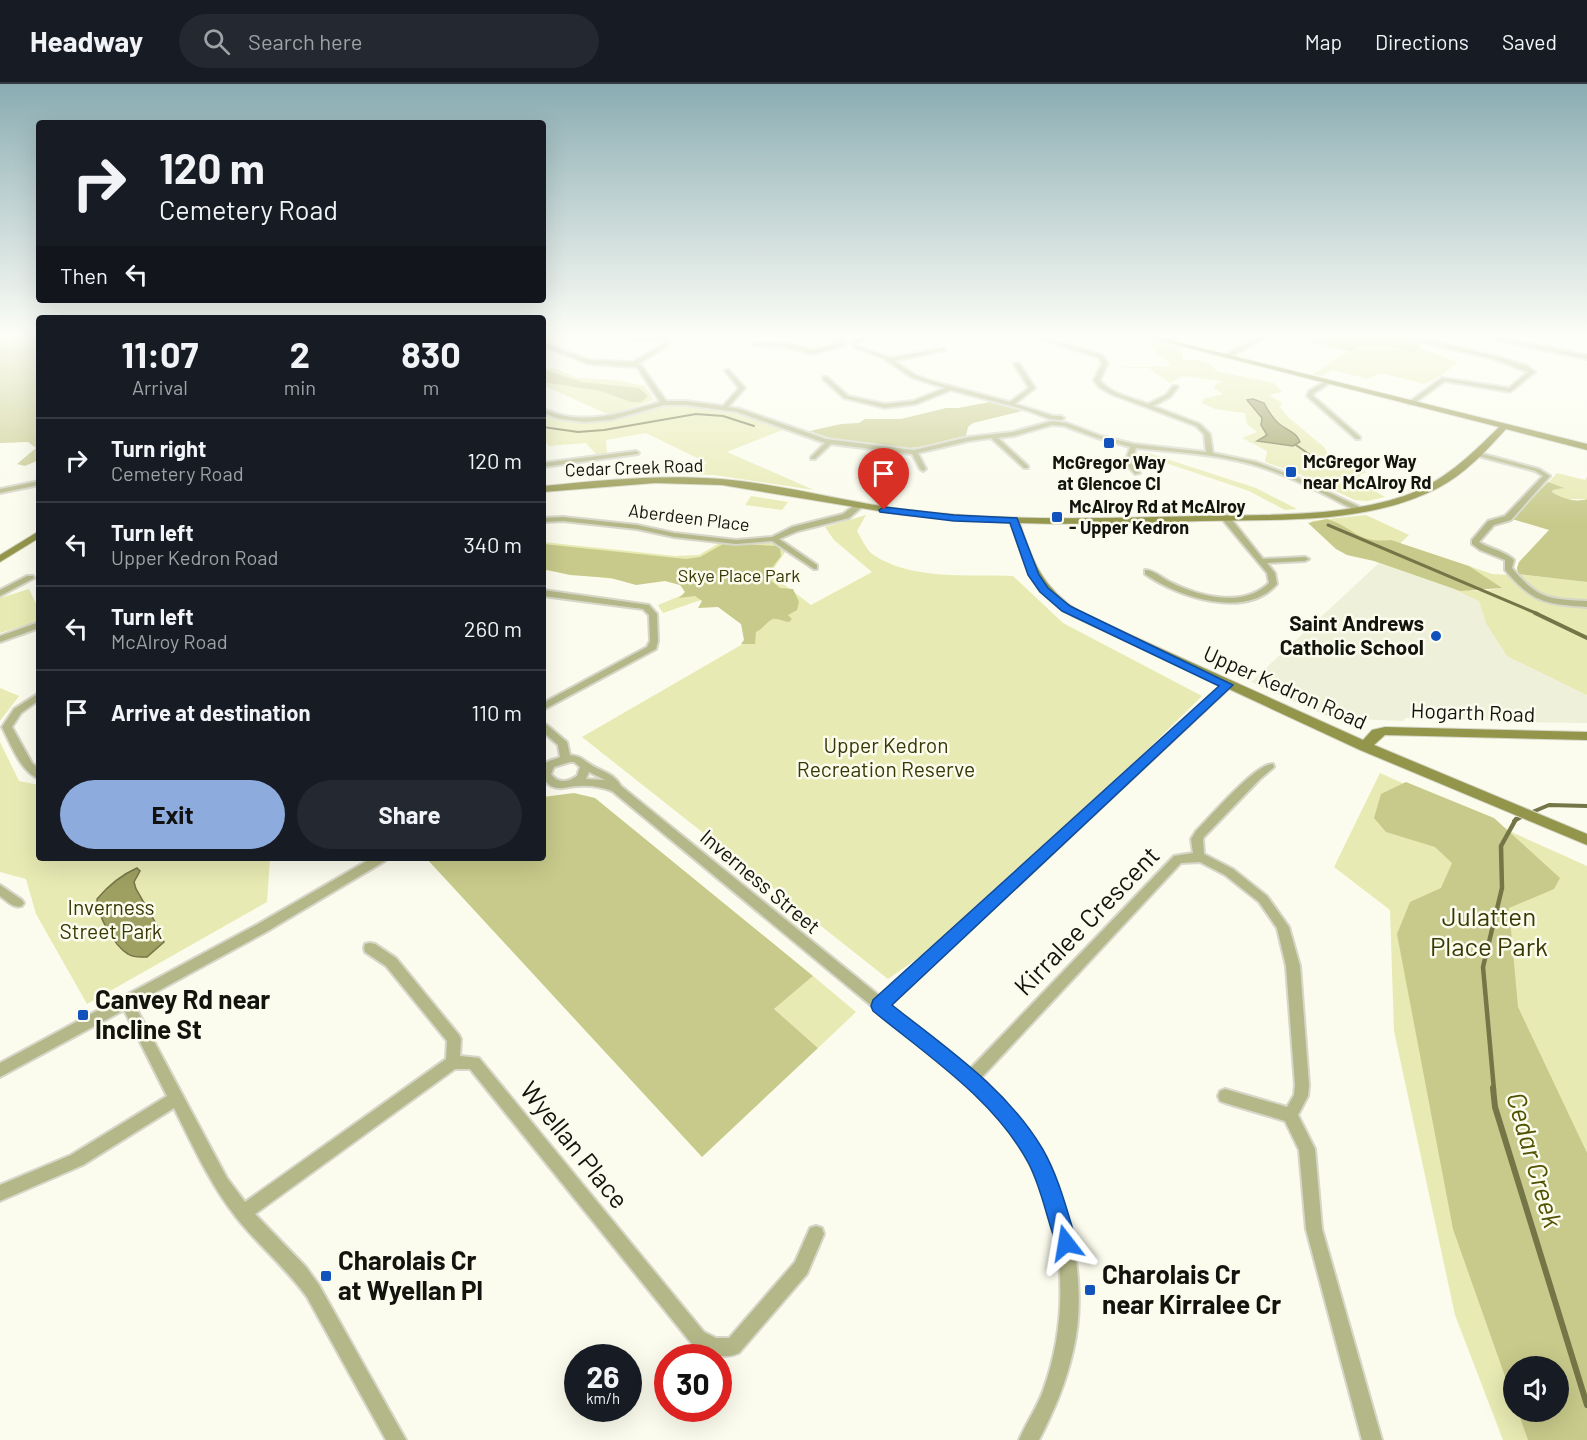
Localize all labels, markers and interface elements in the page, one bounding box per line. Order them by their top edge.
search box [179,14,599,68]
text: Headway [30,24,143,58]
icon: search [200,25,233,58]
text: Search here [248,28,362,54]
text: Map [1305,29,1342,54]
text: Directions [1375,29,1469,54]
text: Saved [1502,29,1557,54]
text: 120 m [159,142,265,192]
icon: right [60,144,138,222]
text: Cemetery Road [159,193,338,225]
icon: left [120,258,153,291]
text: Then [60,262,108,288]
text: 11:07 [121,332,198,375]
text: 2 [290,332,310,375]
text: 830 [401,332,461,375]
text: Arrival [132,375,188,399]
text: min [284,375,316,399]
text: m [423,375,439,399]
text: Turn right [111,435,206,461]
marker: McGregor Way at Glencoe Cl [1102,436,1116,450]
icon: right [60,444,93,477]
text: 120 m [467,447,522,473]
pin [858,448,909,510]
place label: McGregor Way near McAlroy Rd [1303,450,1432,493]
place label: McGregor Way at Glencoe Cl [1052,451,1166,494]
street label: Cedar Creek Road [564,454,704,480]
icon: arrive [867,457,900,490]
text: Cemetery Road [111,461,244,485]
marker: McGregor Way near McAlroy Rd [1284,465,1298,479]
place label: McAlroy Rd at McAlroy - Upper Kedron [1069,495,1246,538]
street label: Aberdeen Place [627,499,751,535]
marker: McAlroy Rd at McAlroy - Upper Kedron [1050,510,1064,524]
text: Turn left [111,519,194,545]
icon: left [60,528,93,561]
text: 340 m [464,531,522,557]
text: Upper Kedron Road [111,545,278,569]
park label: Skye Place Park [678,564,800,586]
text: Turn left [111,603,194,629]
place label: Saint Andrews Catholic School [1280,610,1424,659]
icon: left [60,612,93,645]
text: 260 m [464,615,522,641]
text: McAlroy Road [111,629,228,653]
marker: Saint Andrews Catholic School [1429,629,1443,643]
street label: Upper Kedron Road [1200,639,1371,734]
icon: arrive [60,696,93,729]
street label: Hogarth Road [1410,697,1536,726]
text: Arrive at destination [111,699,310,725]
text: 110 m [472,699,522,725]
park label: Upper Kedron Recreation Reserve [797,732,975,781]
button: Exit [60,780,285,849]
button: Share [297,780,522,849]
street label: Inverness Street [696,824,826,938]
street label: Kirralee Crescent [1007,839,1165,1001]
park label: Inverness Street Park [60,894,162,943]
park label: Julatten Place Park [1430,900,1548,961]
place label: Canvey Rd near Incline St [95,983,270,1044]
marker: Canvey Rd near Incline St [76,1008,90,1022]
street label: Wyellan Place [515,1074,636,1214]
water label: Cedar Creek [1501,1088,1571,1231]
position arrow [1034,1211,1098,1275]
place label: Charolais Cr at Wyellan Pl [338,1244,483,1305]
place label: Charolais Cr near Kirralee Cr [1102,1258,1281,1319]
marker: Charolais Cr at Wyellan Pl [319,1269,333,1283]
marker: Charolais Cr near Kirralee Cr [1083,1283,1097,1297]
speed limit sign: 30 [654,1344,732,1422]
map controls [1503,1356,1569,1422]
button: sound [1503,1356,1569,1422]
text: 26 [587,1358,619,1394]
text: km/h [586,1389,620,1407]

